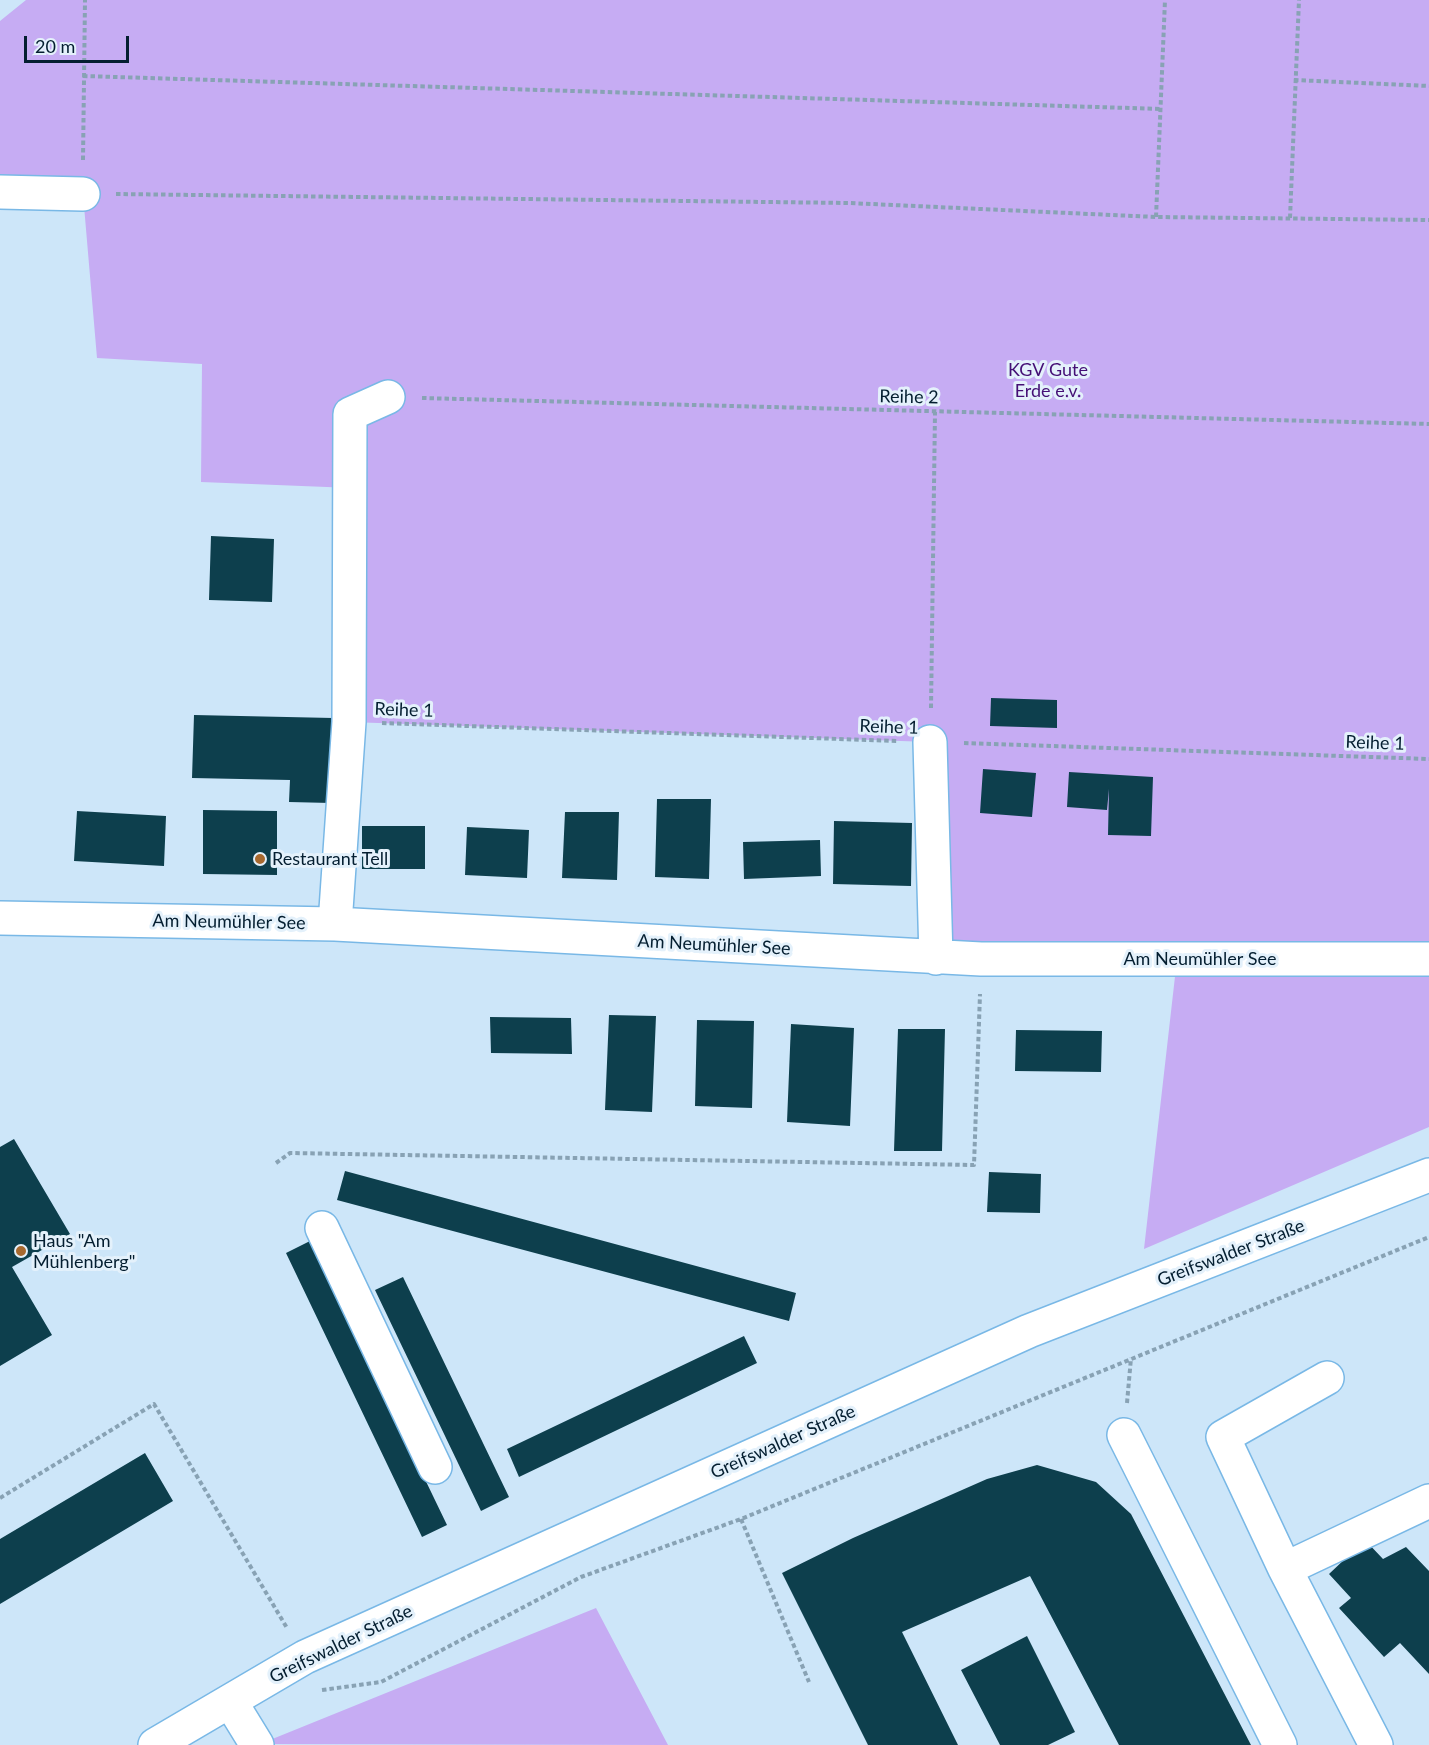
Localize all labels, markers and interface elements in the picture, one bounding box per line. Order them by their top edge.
scale bar [27,24,132,62]
text: 20 m [35,35,75,57]
park label: KGV Gute Erde e.v. [1008,359,1088,401]
street label: Reihe 2 [879,386,939,408]
street label: Reihe 1 [374,698,434,722]
street label: Reihe 1 [859,715,919,739]
street label: Reihe 1 [1345,731,1405,755]
place label: Restaurant Tell [272,848,388,870]
marker: Restaurant Tell [253,852,267,866]
street label: Am Neumühler See [152,910,306,934]
street label: Am Neumühler See [637,930,791,960]
street label: Am Neumühler See [1123,948,1277,970]
street label: Greifswalder Straße [1154,1215,1308,1291]
place label: Haus "Am Mühlenberg" [33,1230,135,1272]
marker: Haus "Am Mühlenberg" [14,1244,28,1258]
street label: Greifswalder Straße [707,1400,859,1484]
street label: Greifswalder Straße [266,1600,416,1688]

